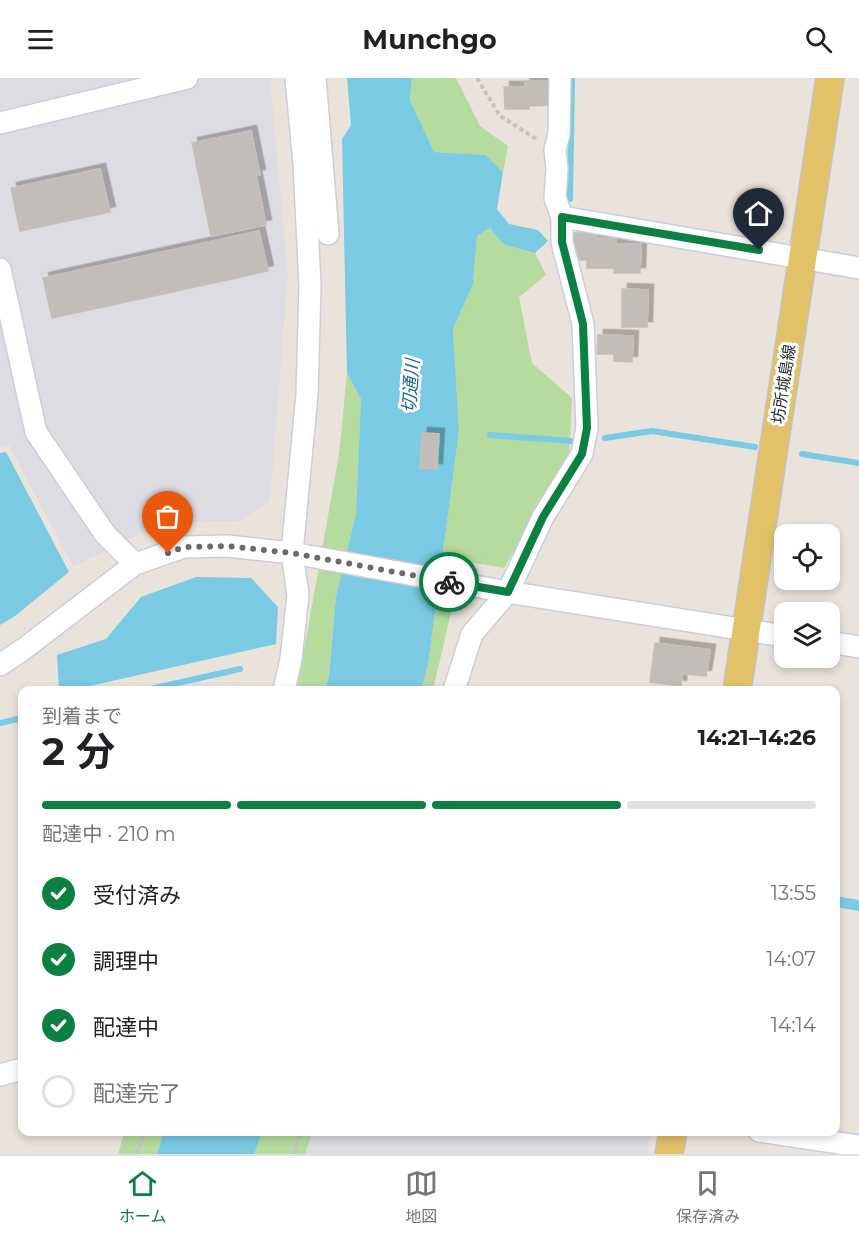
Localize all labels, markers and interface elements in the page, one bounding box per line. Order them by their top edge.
icon: menu [24,23,57,56]
text: Munchgo [362,23,497,56]
icon: search [802,23,835,56]
pin [733,188,784,250]
icon: home [742,197,775,230]
street label: 坊所城島線 [768,343,799,425]
water label: 切通川 [398,356,424,414]
pin [142,491,193,553]
icon: bag [151,500,184,533]
map controls [774,524,840,668]
button: locate [774,524,840,590]
courier [419,552,479,612]
icon: bike [433,566,466,599]
button: layers [774,602,840,668]
text: 到着まで [42,704,122,728]
text: 14:21–14:26 [697,724,816,751]
text: 2 分 [42,727,115,775]
text: 配達中 · 210 m [42,822,176,846]
icon: check [42,877,75,910]
text: 13:55 [771,881,816,905]
text: 受付済み [93,882,181,909]
icon: check [42,943,75,976]
text: 14:07 [766,947,816,971]
text: 調理中 [93,948,159,975]
icon: check [42,1009,75,1042]
text: 14:14 [771,1013,816,1037]
text: 配達中 [93,1014,159,1041]
text: 配達完了 [93,1080,181,1107]
tab: ホーム [119,1167,167,1227]
tab: 地図 [405,1167,438,1227]
tab: 保存済み [676,1167,740,1227]

